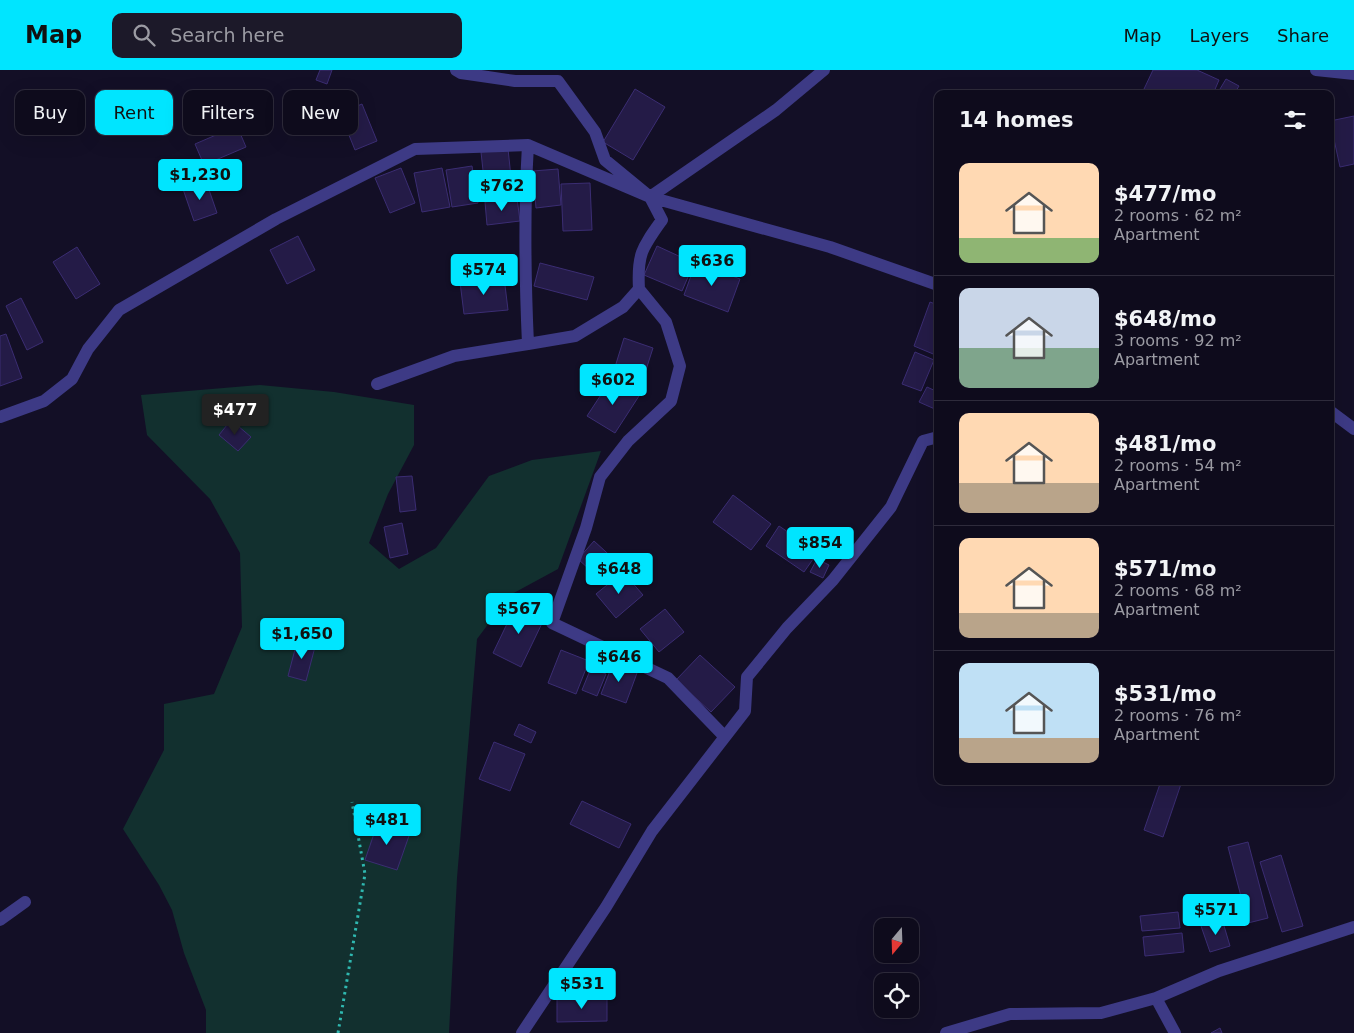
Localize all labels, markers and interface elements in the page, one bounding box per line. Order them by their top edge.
search box [112,13,462,58]
text: Map [25,21,82,49]
icon: search [130,21,158,49]
text: Search here [170,24,284,46]
text: Map [1123,25,1161,46]
text: Layers [1189,25,1249,46]
text: Share [1277,25,1329,46]
chip: Buy [15,90,85,135]
chip: Rent [95,90,173,135]
chip: Filters [183,90,273,135]
chip: New [283,90,358,135]
icon: filters [1281,106,1309,134]
text: 14 homes [959,108,1074,132]
pin: $1,230 [159,158,241,201]
text: $1,230 [169,165,231,184]
pin: $762 [472,170,532,212]
text: $762 [480,176,524,195]
text: $477/mo [1114,182,1216,206]
icon: home [999,183,1059,243]
text: 2 rooms · 62 m² [1114,206,1242,225]
text: Apartment [1114,225,1200,244]
pin: $636 [682,244,742,287]
text: $636 [690,251,734,270]
pin: $574 [454,254,514,296]
text: $574 [462,260,506,279]
text: $648/mo [1114,307,1216,331]
icon: home [999,308,1059,368]
text: 3 rooms · 92 m² [1114,331,1242,350]
text: Apartment [1114,350,1200,369]
pin: $602 [583,364,643,406]
text: $602 [591,370,635,389]
pin: $477 [205,394,265,436]
text: $477 [213,400,257,419]
text: $481/mo [1114,432,1216,456]
icon: home [999,433,1059,493]
text: 2 rooms · 54 m² [1114,456,1242,475]
text: Apartment [1114,475,1200,494]
pin: $854 [790,526,850,569]
text: $854 [798,533,842,552]
pin: $648 [589,552,649,595]
text: $571/mo [1114,557,1216,581]
icon: home [999,558,1059,618]
text: $648 [597,559,641,578]
text: 2 rooms · 68 m² [1114,581,1242,600]
pin: $567 [489,592,549,635]
text: $567 [497,599,541,618]
text: Apartment [1114,600,1200,619]
pin: $1,650 [261,618,343,660]
text: $1,650 [271,624,333,643]
pin: $646 [589,640,649,683]
text: $646 [597,647,641,666]
text: $531/mo [1114,682,1216,706]
icon: home [999,683,1059,743]
text: 2 rooms · 76 m² [1114,706,1242,725]
text: Apartment [1114,725,1200,744]
pin: $481 [357,804,417,846]
text: $481 [365,810,409,829]
pin: $571 [1186,894,1246,936]
text: $571 [1194,900,1238,919]
north arrow [874,918,919,962]
map controls [874,918,919,1018]
pin: $531 [552,968,612,1010]
button: locate [874,973,919,1018]
text: $531 [560,974,604,993]

